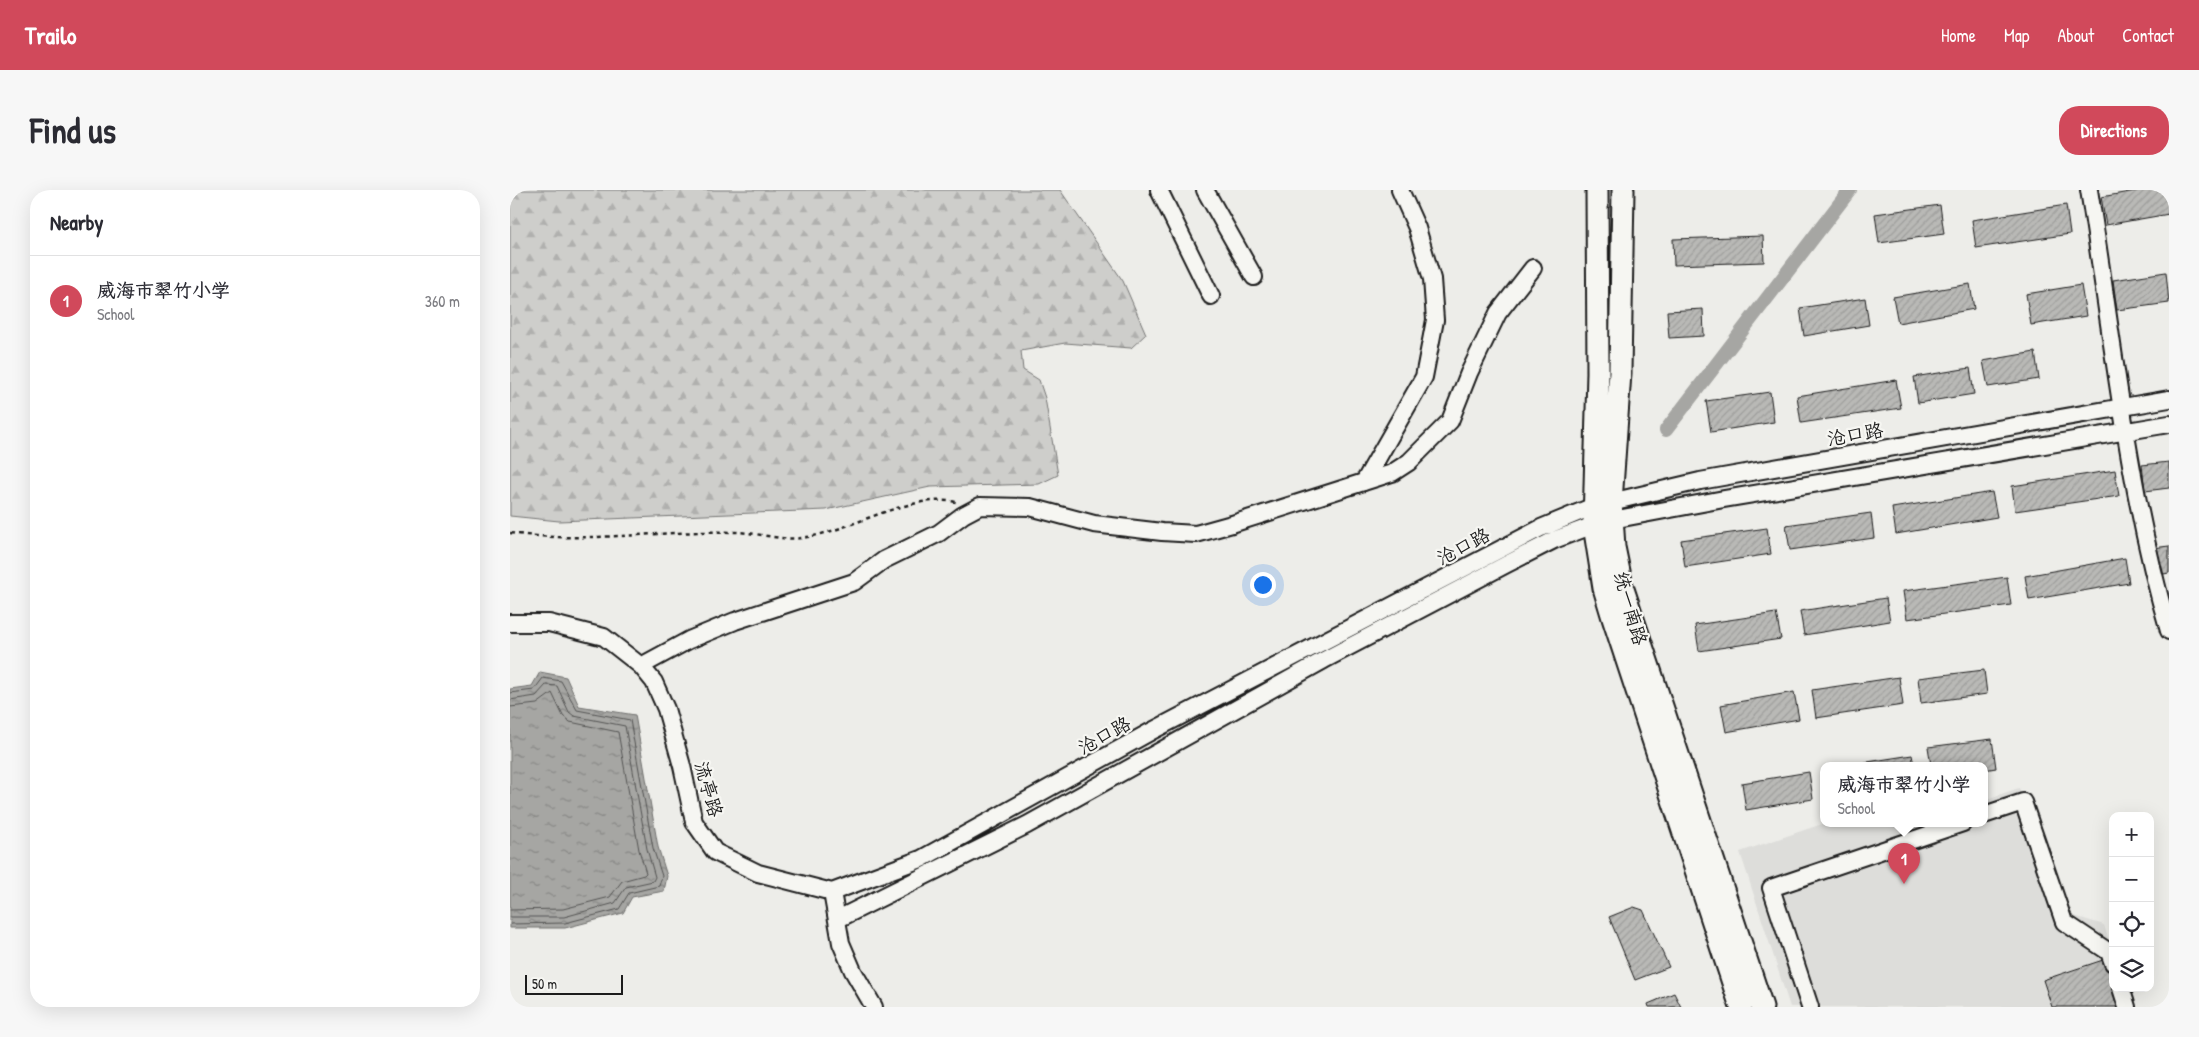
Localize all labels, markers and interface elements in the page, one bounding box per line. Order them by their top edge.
text: Trailo [25,19,76,51]
text: Home [1941,23,1976,48]
text: Map [2004,23,2029,48]
text: About [2057,23,2094,48]
text: Contact [2122,23,2174,48]
button: Directions [2059,106,2169,155]
text: Find us [30,107,116,154]
text: Nearby [50,208,103,237]
text: 威海市翠竹小学 [97,277,230,303]
text: 1 [63,290,69,312]
text: 360 m [425,290,460,312]
text: School [97,303,134,325]
street label: 沧口路 [1825,416,1885,452]
street label: 沧口路 [1432,521,1494,571]
street label: 统一南路 [1608,568,1654,648]
your location [1250,572,1276,598]
street label: 沧口路 [1073,710,1135,760]
street label: 流亭路 [689,758,729,820]
popup [1820,762,1988,827]
text: 威海市翠竹小学 [1837,771,1971,797]
text: School [1837,797,1875,819]
map controls [2109,812,2154,992]
button: + [2109,812,2154,857]
pin: 1 [1888,843,1920,884]
button: − [2109,857,2154,902]
button: locate [2109,902,2154,947]
button: layers [2109,947,2154,992]
scale bar [525,972,622,995]
text: 50 m [532,974,557,993]

